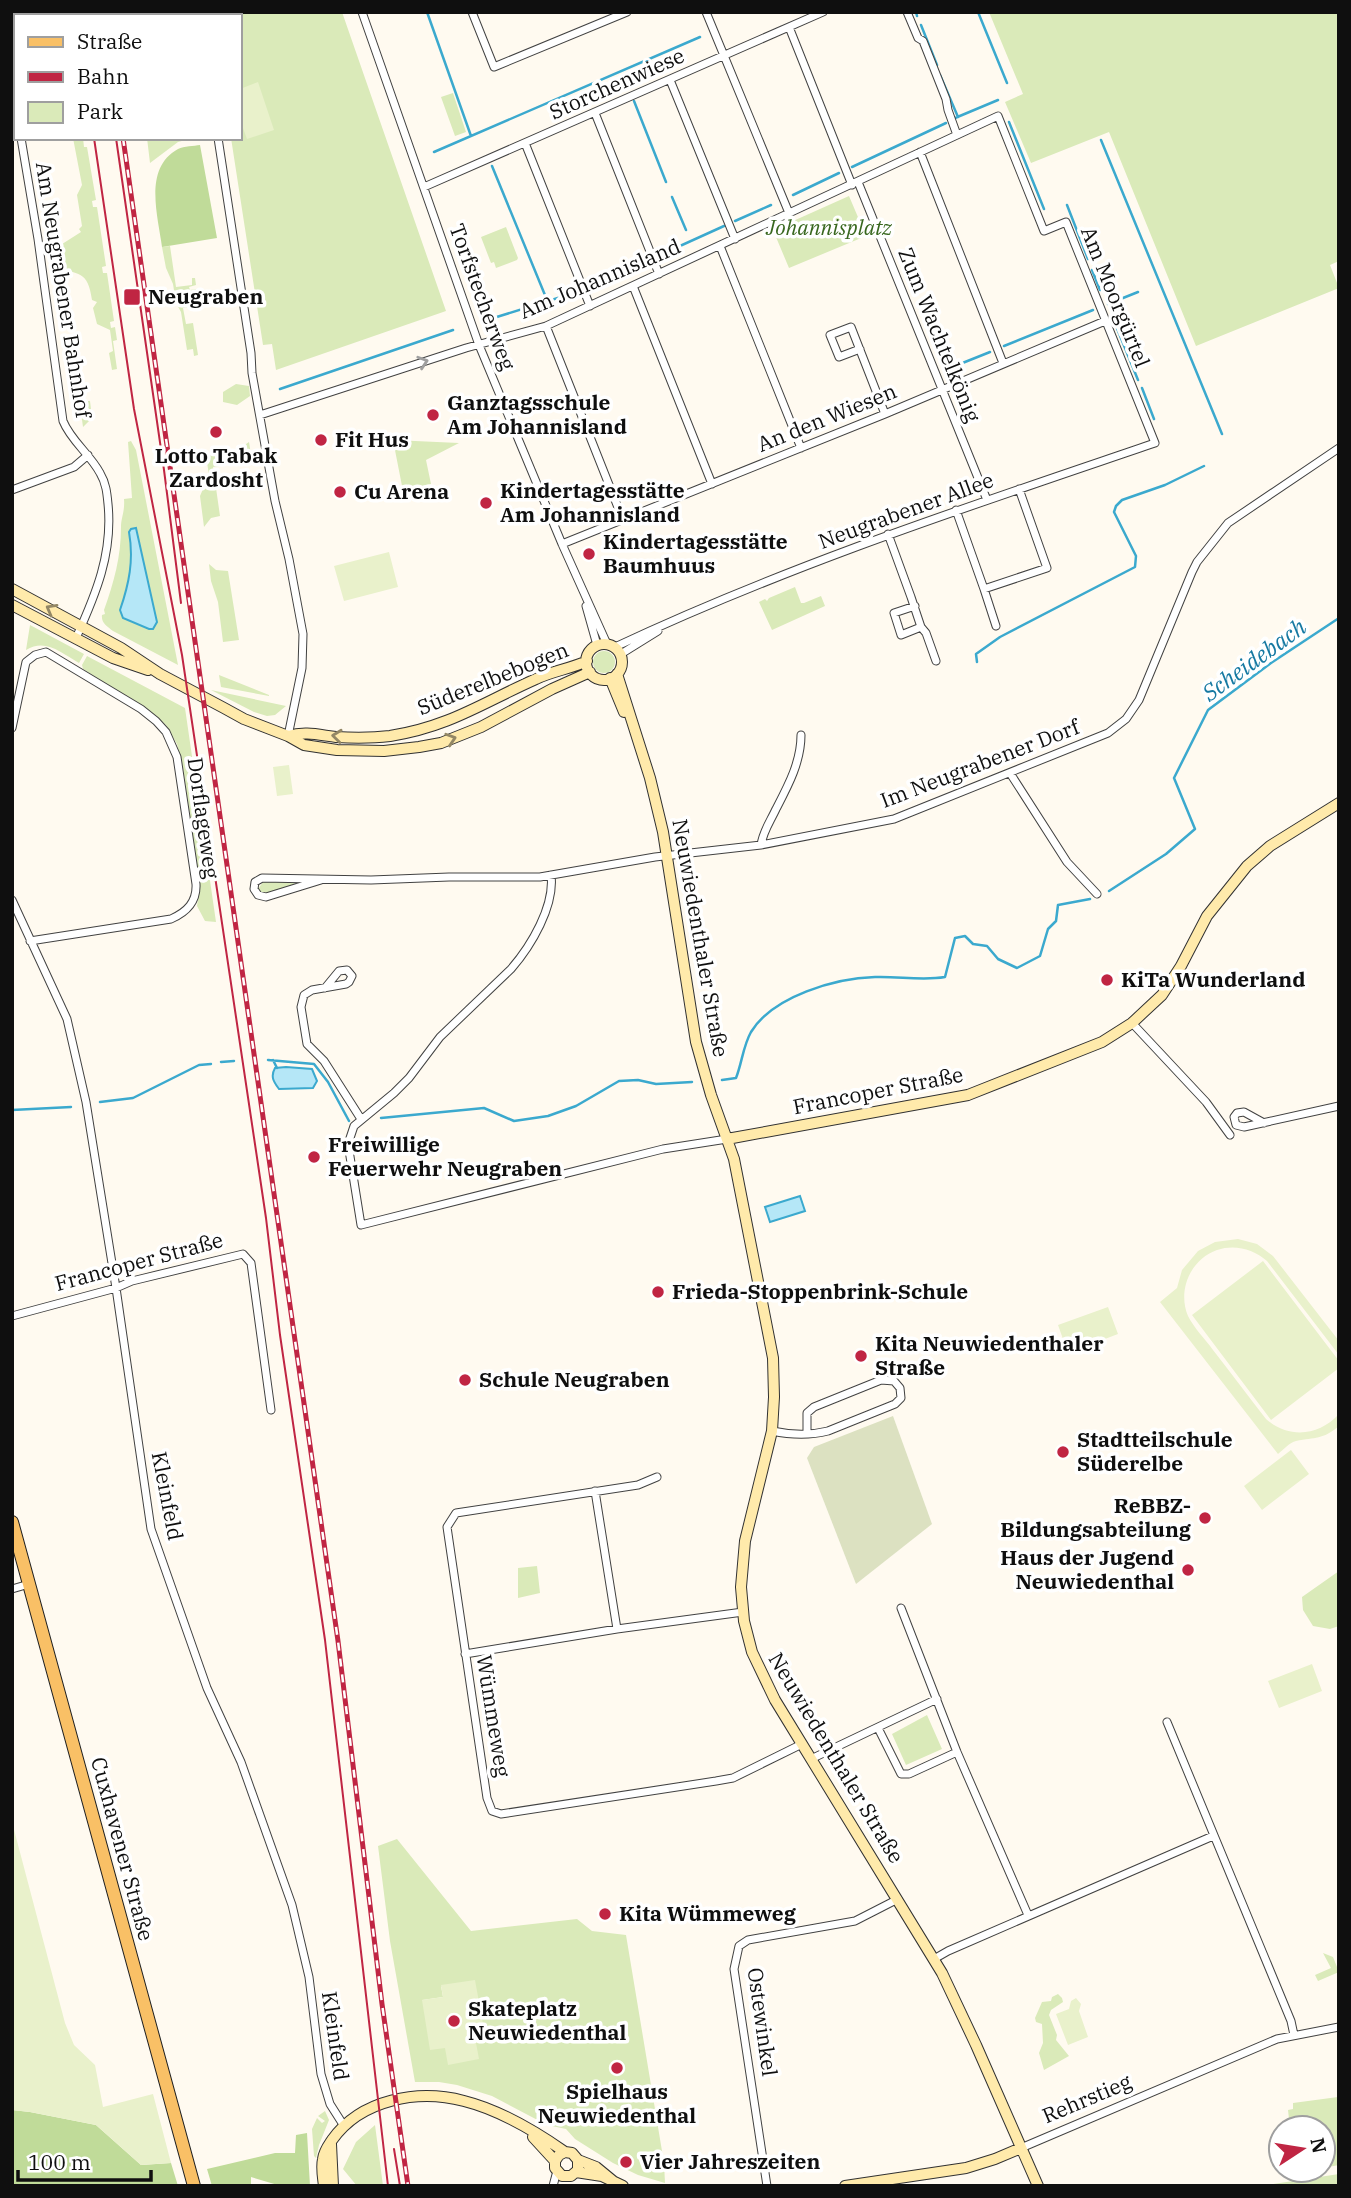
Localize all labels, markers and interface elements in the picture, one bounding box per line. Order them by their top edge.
legend [14,14,242,140]
text: Straße [77,27,142,55]
street label: Storchenwiese [545,41,689,125]
text: Bahn [77,62,129,90]
text: Park [77,97,124,125]
street label: Am Neugrabener Bahnhof [30,160,98,422]
park label: Johannisplatz [765,213,892,241]
street label: Torfstecherweg [443,219,523,374]
street label: Am Moorgürtel [1075,222,1157,371]
street label: Am Johannisland [515,231,685,325]
street label: Zum Wachtelkönig [892,243,988,427]
place label: Neugraben [148,282,263,310]
marker: Neugraben [122,287,142,307]
one-way arrow [416,356,428,370]
street label: An den Wiesen [753,376,900,458]
place label: Ganztagsschule Am Johannisland [447,388,627,440]
marker: Ganztagsschule Am Johannisland [425,407,441,423]
marker: Lotto Tabak Zardosht [208,424,224,440]
place label: Fit Hus [335,425,409,453]
marker: Fit Hus [313,432,329,448]
place label: Lotto Tabak Zardosht [155,441,277,493]
street label: Neugrabener Allee [814,465,997,555]
place label: Kindertagesstätte Am Johannisland [500,476,685,528]
place label: Cu Arena [354,477,449,505]
marker: Cu Arena [332,484,348,500]
marker: Kindertagesstätte Am Johannisland [478,495,494,511]
place label: Kindertagesstätte Baumhuus [603,527,788,579]
marker: Kindertagesstätte Baumhuus [581,546,597,562]
one-way arrow [45,604,58,617]
water label: Scheidebach [1194,611,1312,708]
street label: Süderelbebogen [413,635,572,721]
street label: Im Neugrabener Dorf [876,712,1085,814]
one-way arrow [331,729,342,744]
one-way arrow [444,733,457,747]
street label: Dorflageweg [182,755,226,881]
street label: Neuwiedenthaler Straße [666,817,736,1059]
place label: KiTa Wunderland [1121,965,1305,993]
marker: KiTa Wunderland [1099,972,1115,988]
street label: Francoper Straße [790,1060,965,1120]
place label: Freiwillige Feuerwehr Neugraben [328,1130,562,1182]
marker: Freiwillige Feuerwehr Neugraben [306,1149,322,1165]
street label: Francoper Straße [52,1225,226,1297]
place label: Frieda-Stoppenbrink-Schule [672,1277,968,1305]
marker: Frieda-Stoppenbrink-Schule [650,1284,666,1300]
place label: Kita Neuwiedenthaler Straße [875,1329,1104,1381]
marker: Kita Neuwiedenthaler Straße [853,1348,869,1364]
place label: Schule Neugraben [479,1365,670,1393]
marker: Schule Neugraben [457,1372,473,1388]
place label: Stadtteilschule Süderelbe [1077,1425,1233,1477]
marker: Stadtteilschule Süderelbe [1055,1444,1071,1460]
street label: Kleinfeld [146,1449,190,1543]
place label: ReBBZ- Bildungsabteilung [1000,1491,1192,1543]
marker: ReBBZ- Bildungsabteilung [1197,1510,1213,1526]
place label: Haus der Jugend Neuwiedenthal [1000,1543,1174,1595]
marker: Haus der Jugend Neuwiedenthal [1180,1562,1196,1578]
street label: Neuwiedenthaler Straße [763,1647,911,1868]
street label: Wümmeweg [471,1653,518,1779]
street label: Cuxhavener Straße [85,1754,161,1944]
place label: Kita Wümmeweg [619,1899,797,1927]
marker: Kita Wümmeweg [597,1906,613,1922]
street label: Ostewinkel [741,1966,784,2078]
street label: Kleinfeld [316,1989,356,2083]
place label: Skateplatz Neuwiedenthal [468,1994,627,2046]
marker: Skateplatz Neuwiedenthal [446,2013,462,2029]
marker: Spielhaus Neuwiedenthal [609,2060,625,2076]
street label: Rehrstieg [1038,2067,1136,2129]
place label: Spielhaus Neuwiedenthal [538,2077,696,2129]
north arrow [1267,2114,1337,2184]
text: N [1305,2136,1332,2155]
scale bar [18,2138,150,2182]
place label: Vier Jahreszeiten [640,2147,821,2175]
text: 100 m [28,2148,91,2176]
marker: Vier Jahreszeiten [618,2154,634,2170]

